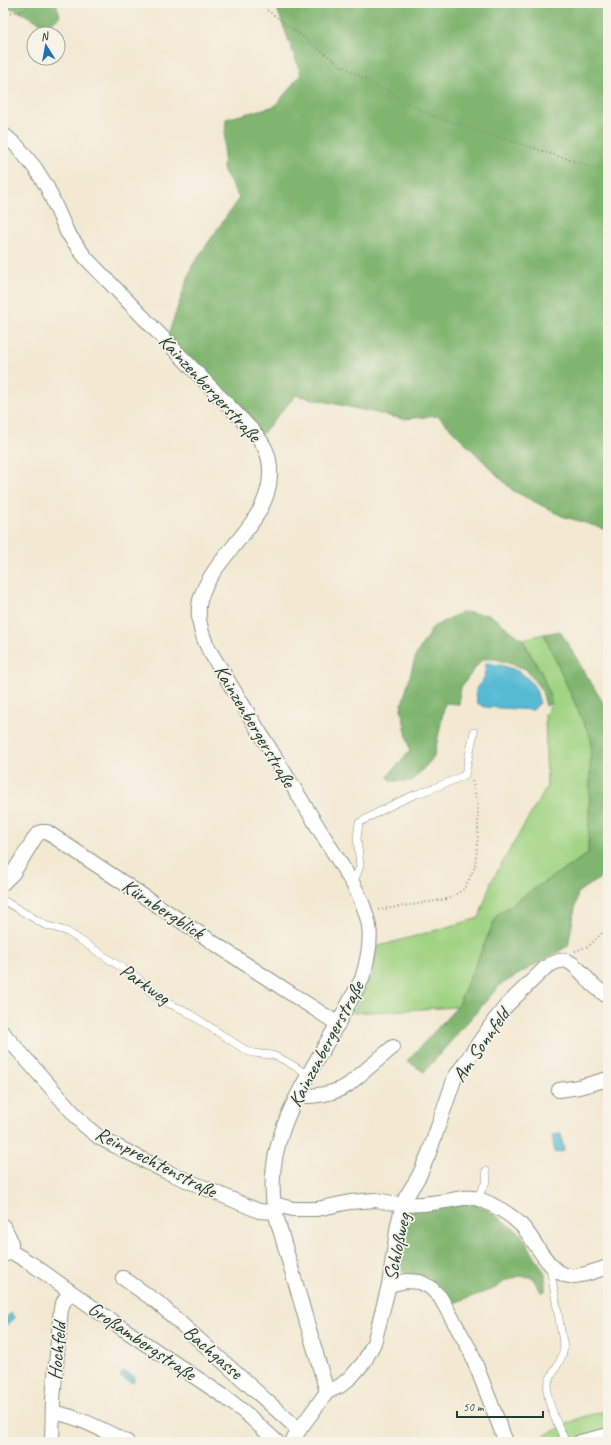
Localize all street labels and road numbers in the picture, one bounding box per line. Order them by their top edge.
street label: Kainzenbergerstraße [153,329,268,448]
street label: Kainzenbergerstraße [209,660,302,793]
street label: Kürnbergblick [117,873,210,946]
street label: Parkweg [115,958,176,1011]
street label: Kainzenbergerstraße [282,975,370,1111]
street label: Am Sonnfeld [447,1001,517,1087]
street label: Reinprechtenstraße [91,1121,222,1204]
street label: Schloßweg [378,1209,417,1283]
street label: Großambergstraße [83,1296,202,1387]
street label: Hochfeld [42,1318,72,1381]
street label: Bachgasse [178,1319,249,1386]

